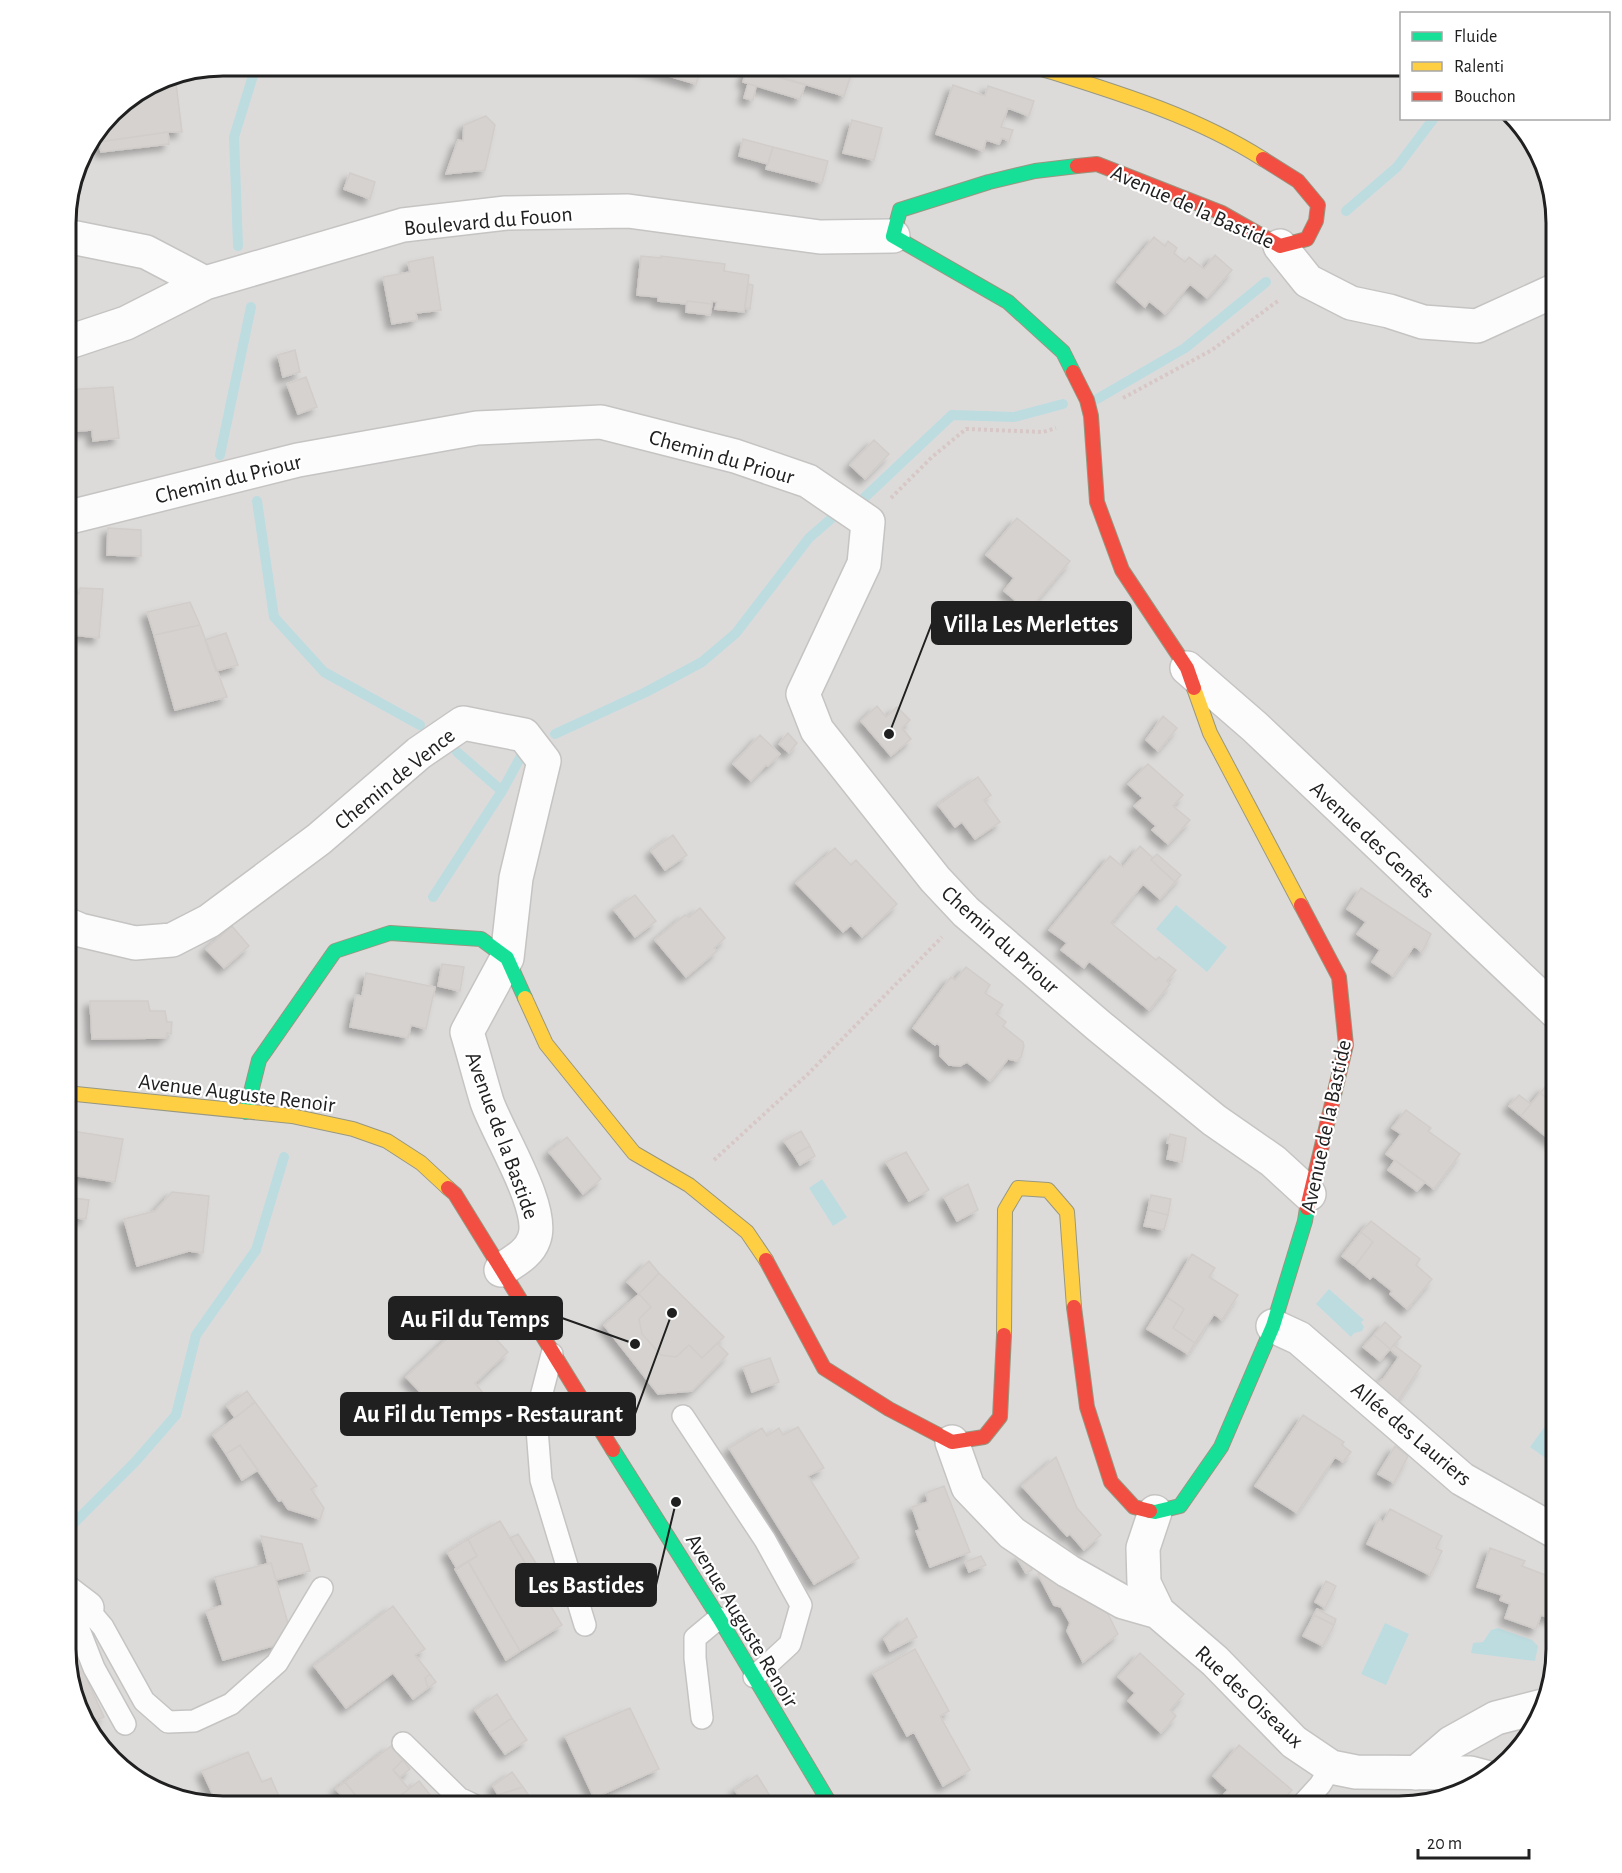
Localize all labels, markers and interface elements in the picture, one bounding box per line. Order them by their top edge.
legend [1400,12,1610,120]
text: Fluide [1454,28,1497,46]
text: Ralenti [1454,58,1504,76]
text: Bouchon [1454,88,1516,106]
street label: Avenue de la Bastide [1108,161,1278,253]
street label: Boulevard du Fouon [403,203,573,239]
street label: Chemin du Priour [647,426,797,488]
street label: Chemin du Priour [153,450,304,508]
callout: Villa Les Merlettes [932,602,1131,644]
text: Villa Les Merlettes [944,613,1118,637]
street label: Chemin de Vence [330,724,459,834]
street label: Avenue des Genêts [1306,777,1439,903]
street label: Chemin du Priour [937,881,1063,998]
street label: Avenue de la Bastide [1297,1038,1355,1215]
street label: Avenue de la Bastide [462,1049,543,1222]
street label: Avenue Auguste Renoir [137,1070,336,1116]
callout: Au Fil du Temps [389,1297,562,1339]
text: Au Fil du Temps [401,1308,549,1332]
street label: Allée des Lauriers [1347,1377,1475,1490]
callout: Au Fil du Temps - Restaurant [341,1393,635,1435]
text: Au Fil du Temps - Restaurant [353,1403,623,1427]
street label: Avenue Auguste Renoir [682,1530,803,1711]
callout: Les Bastides [516,1564,656,1606]
text: Les Bastides [528,1574,644,1598]
street label: Rue des Oiseaux [1191,1641,1308,1752]
scale bar [1418,1822,1529,1860]
text: 20 m [1427,1835,1462,1853]

